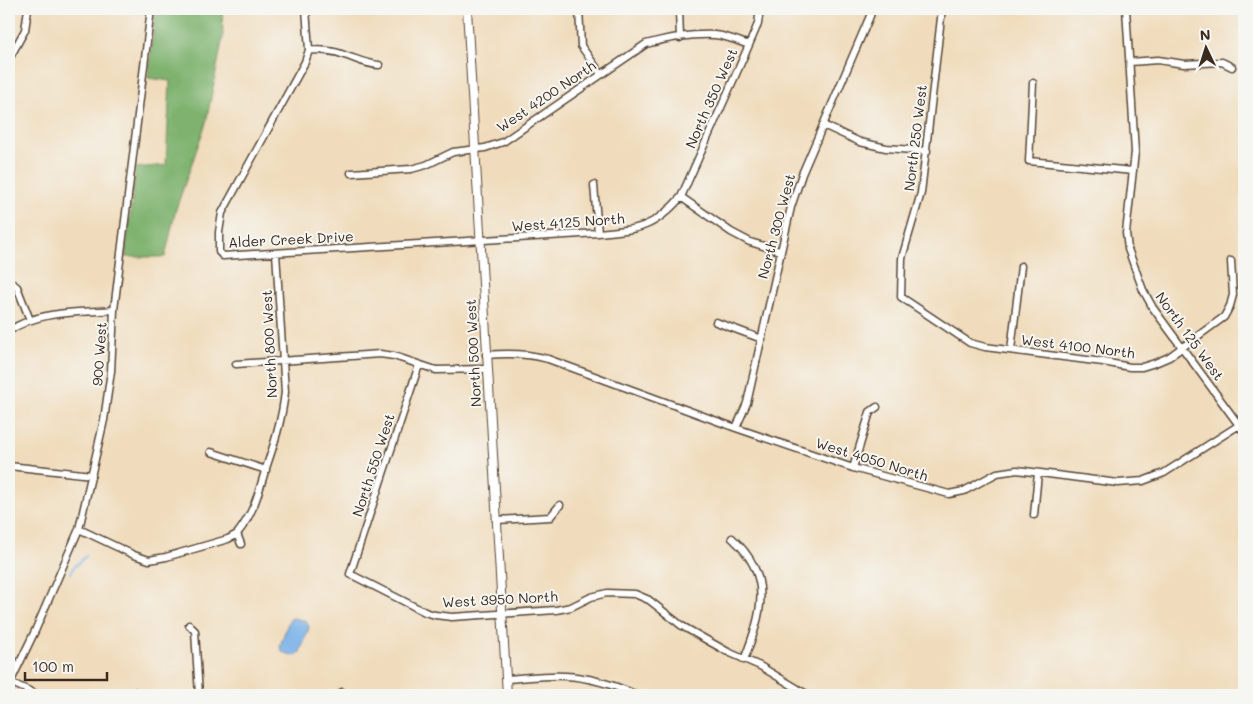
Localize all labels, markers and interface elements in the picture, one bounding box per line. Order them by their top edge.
north arrow [1180,22,1230,72]
text: N [1199,25,1211,44]
street label: North 350 West [680,45,742,151]
street label: West 4200 North [493,56,599,136]
street label: North 250 West [899,84,931,192]
street label: North 300 West [753,171,799,281]
street label: West 4125 North [511,209,625,235]
street label: Alder Creek Drive [228,226,354,252]
street label: North 125 West [1152,288,1228,384]
street label: North 800 West [257,289,281,399]
street label: North 500 West [461,299,485,407]
street label: 900 West [87,321,111,387]
street label: West 4100 North [1020,330,1136,362]
street label: North 550 West [347,411,399,519]
street label: West 4050 North [814,433,930,485]
street label: West 3950 North [442,586,558,612]
scale bar [25,649,108,681]
text: 100 m [32,656,74,676]

